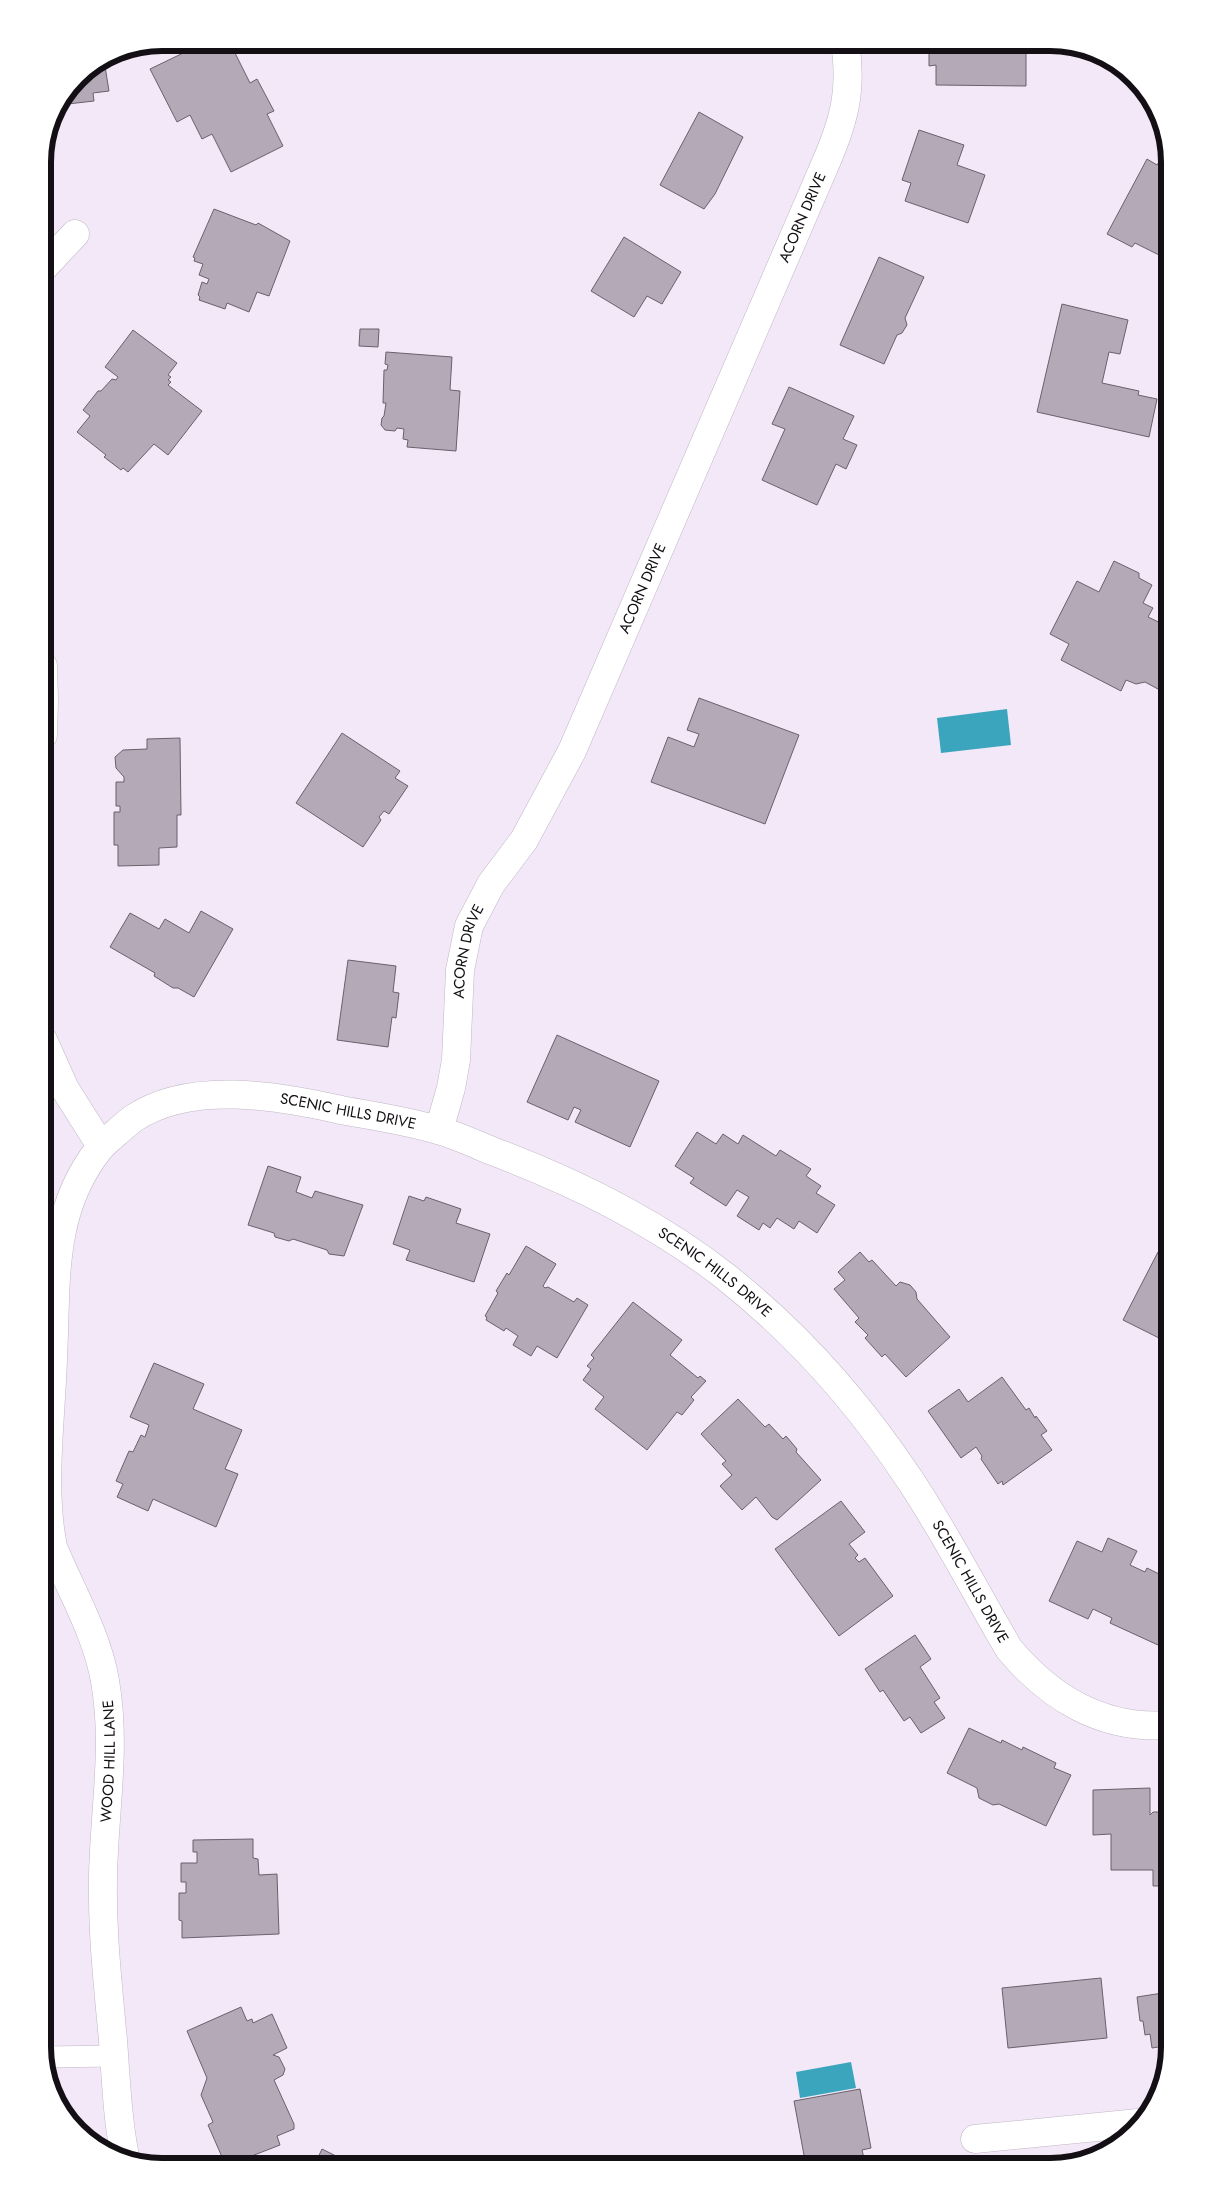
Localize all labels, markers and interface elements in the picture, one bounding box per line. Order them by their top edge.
street label: ACORN DRIVE [773,169,832,266]
street label: ACORN DRIVE [613,539,672,637]
street label: ACORN DRIVE [448,900,490,999]
street label: SCENIC HILLS DRIVE [279,1088,418,1135]
street label: SCENIC HILLS DRIVE [654,1222,777,1322]
street label: SCENIC HILLS DRIVE [927,1516,1014,1647]
street label: WOOD HILL LANE [95,1699,121,1823]

